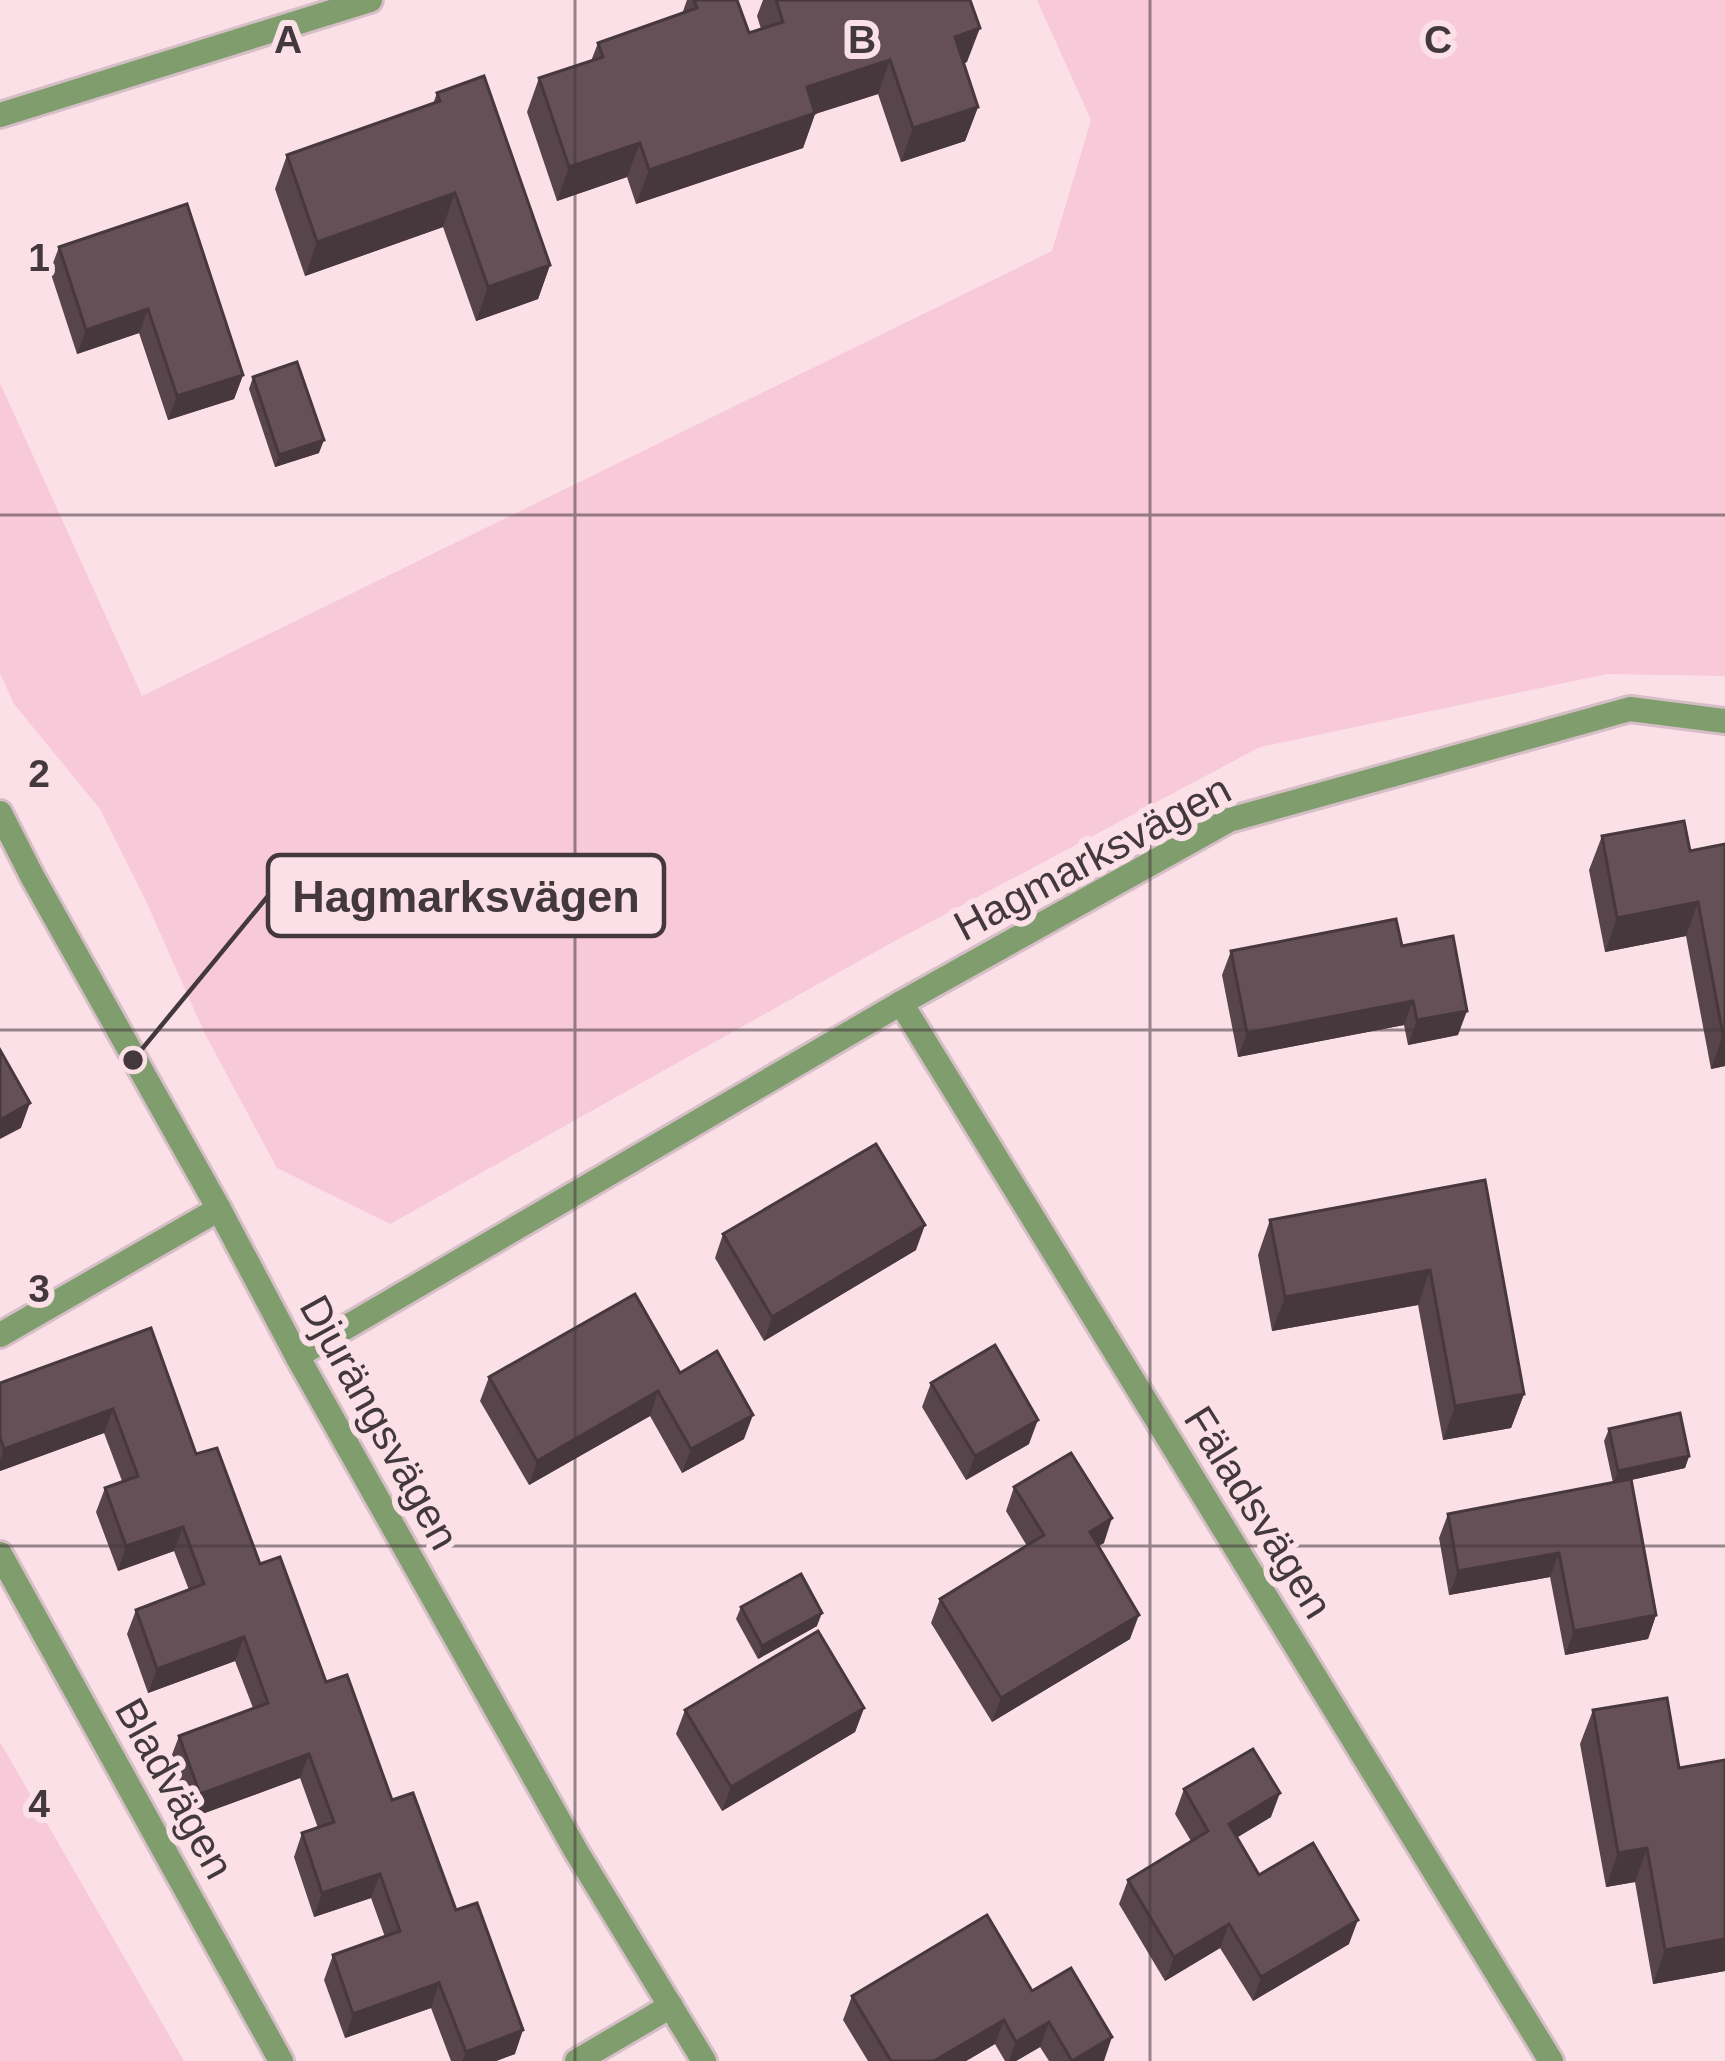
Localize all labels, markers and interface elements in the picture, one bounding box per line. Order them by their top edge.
text: A [274,18,302,61]
text: B [848,18,876,61]
text: C [1424,18,1452,61]
text: 1 [28,236,50,279]
text: 2 [28,752,50,795]
street label: Hagmarksvägen [946,765,1238,950]
callout: Hagmarksvägen [268,855,664,936]
text: Hagmarksvägen [292,871,640,922]
text: 3 [28,1267,50,1310]
street label: Djurängsvägen [291,1287,469,1557]
street label: Fäladsvägen [1175,1398,1342,1627]
street label: Bladvägen [106,1690,243,1886]
text: 4 [28,1782,50,1825]

